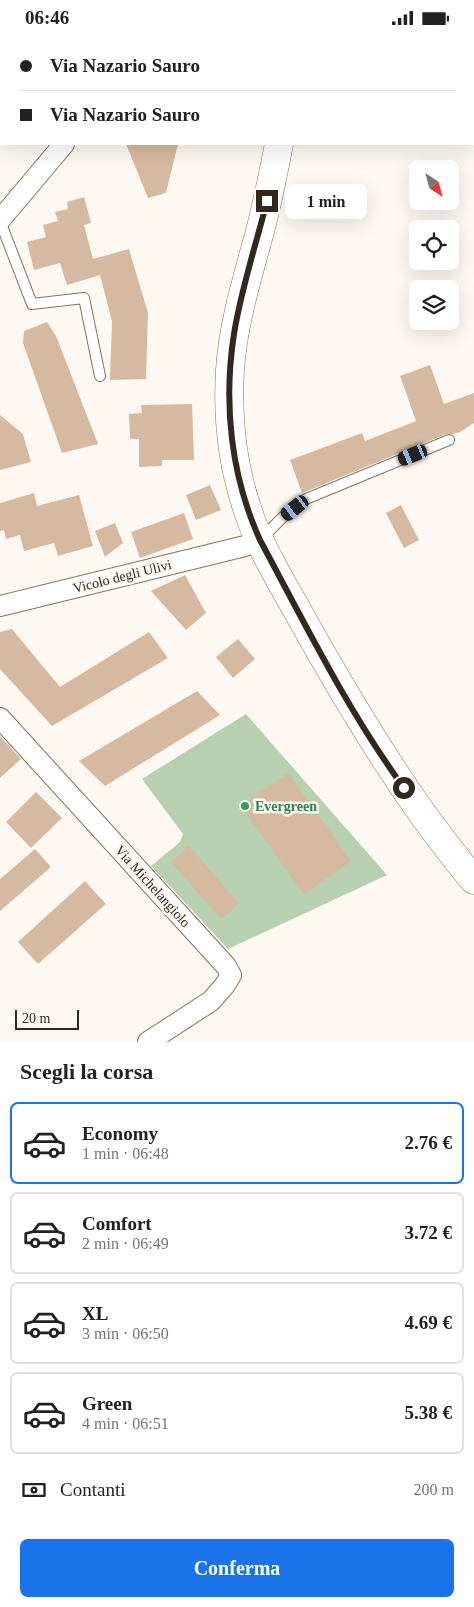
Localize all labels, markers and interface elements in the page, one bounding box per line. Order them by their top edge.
text: 06:46 [25,7,69,28]
text: Via Nazario Sauro [50,55,200,76]
text: Via Nazario Sauro [50,104,200,125]
north arrow [409,160,459,210]
map controls [409,160,459,330]
callout: 1 min [284,183,367,219]
route end [256,190,278,212]
text: 1 min [307,193,345,210]
button: locate [409,220,459,270]
button: layers [409,280,459,330]
car [396,442,429,468]
car [278,493,311,523]
street label: Vicolo degli Ulivi [71,557,173,596]
route start [393,777,415,799]
place label: Evergreen [255,799,317,814]
marker: Evergreen [239,800,251,812]
street label: Via Michelangiolo [112,842,193,930]
scale bar [15,1007,79,1030]
text: 20 m [22,1011,50,1026]
text: Scegli la corsa [20,1059,153,1084]
icon: car [22,1121,67,1166]
text: Economy [82,1123,158,1144]
text: 2.76 € [405,1132,452,1153]
text: 1 min · 06:48 [82,1145,169,1162]
icon: car [22,1211,67,1256]
text: Comfort [82,1213,152,1234]
text: 3.72 € [405,1222,452,1243]
text: 2 min · 06:49 [82,1235,169,1252]
icon: car [22,1301,67,1346]
text: XL [82,1303,108,1324]
text: 4.69 € [405,1312,452,1333]
text: 3 min · 06:50 [82,1325,169,1342]
icon: car [22,1391,67,1436]
text: Green [82,1393,132,1414]
text: 5.38 € [405,1402,452,1423]
text: 4 min · 06:51 [82,1415,169,1432]
icon: cash [20,1476,48,1504]
text: Contanti [60,1479,125,1500]
text: 200 m [414,1481,454,1498]
button: Conferma [20,1539,454,1597]

